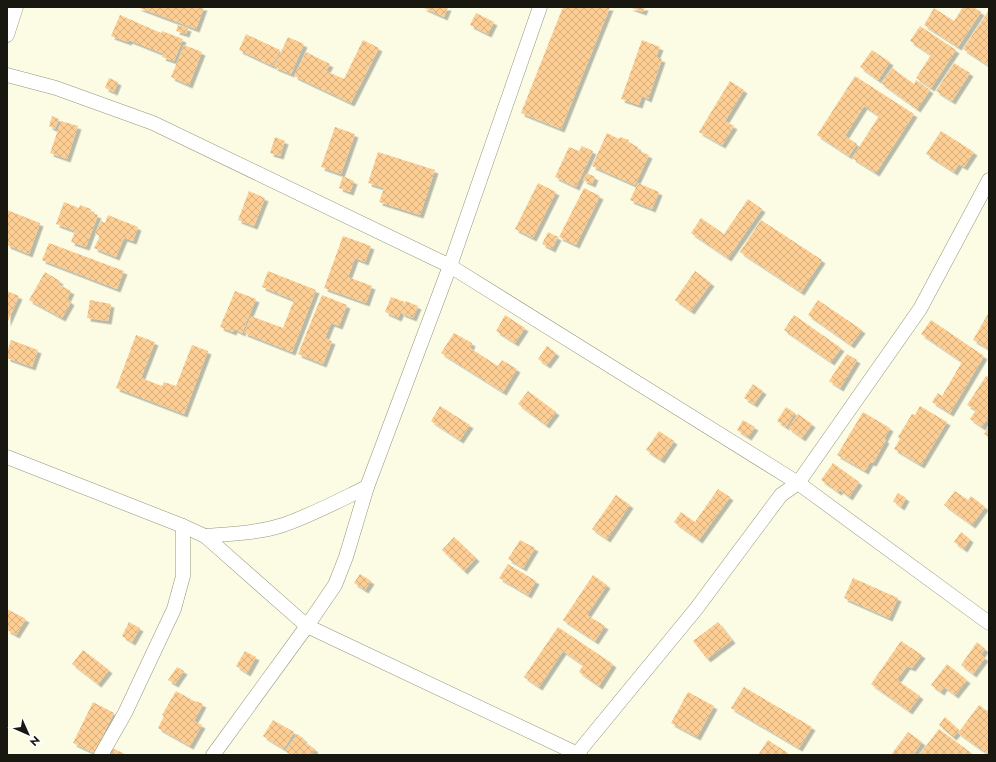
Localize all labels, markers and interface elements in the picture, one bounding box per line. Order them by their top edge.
north arrow [8,714,48,754]
text: N [26,732,44,750]

